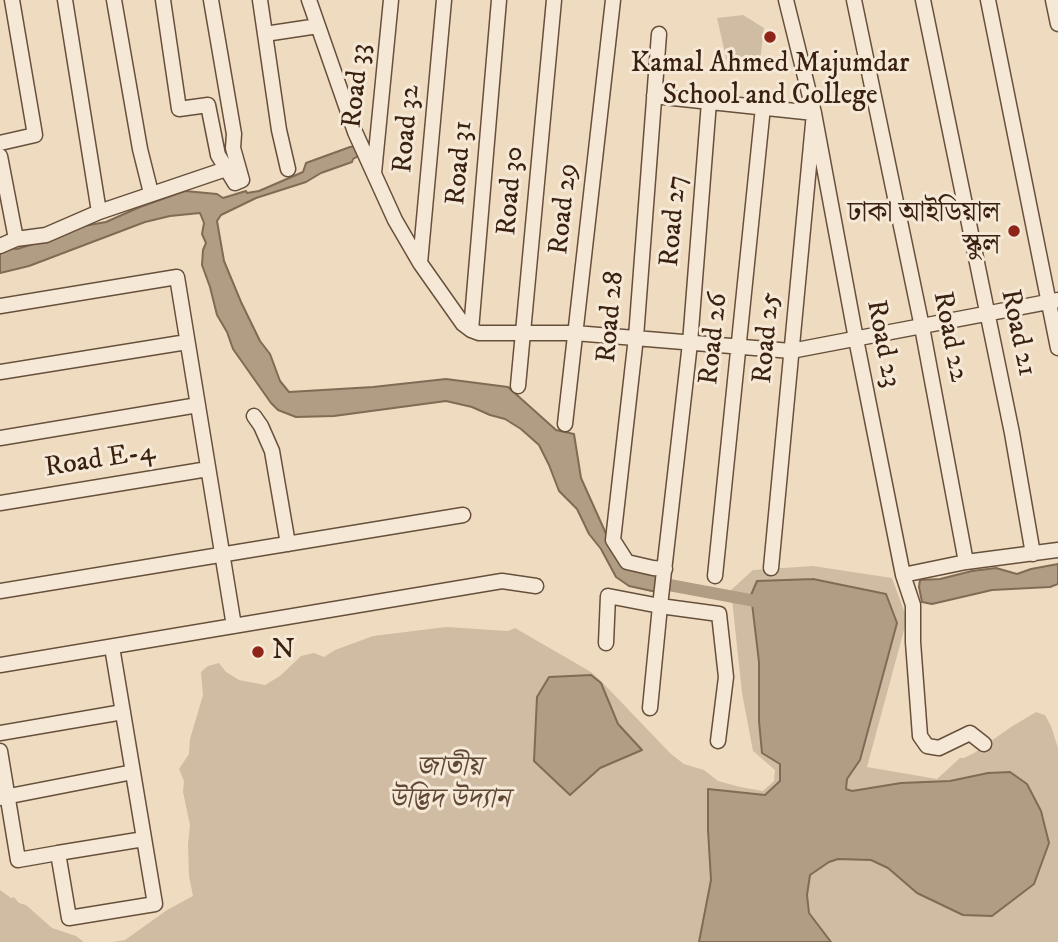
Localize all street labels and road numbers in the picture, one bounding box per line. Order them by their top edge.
street label: Road 33 [337,42,379,130]
street label: Road 32 [387,84,429,174]
street label: Road 31 [441,119,481,207]
street label: Road 30 [491,145,533,237]
street label: Road 29 [543,162,587,256]
street label: Road 27 [654,174,696,268]
street label: Road 28 [591,270,633,364]
street label: Road 21 [991,286,1043,380]
street label: Road 22 [924,289,974,385]
street label: Road 26 [693,291,737,387]
street label: Road 25 [747,291,789,385]
street label: Road 23 [857,298,907,390]
street label: Road E-4 [42,436,158,486]

